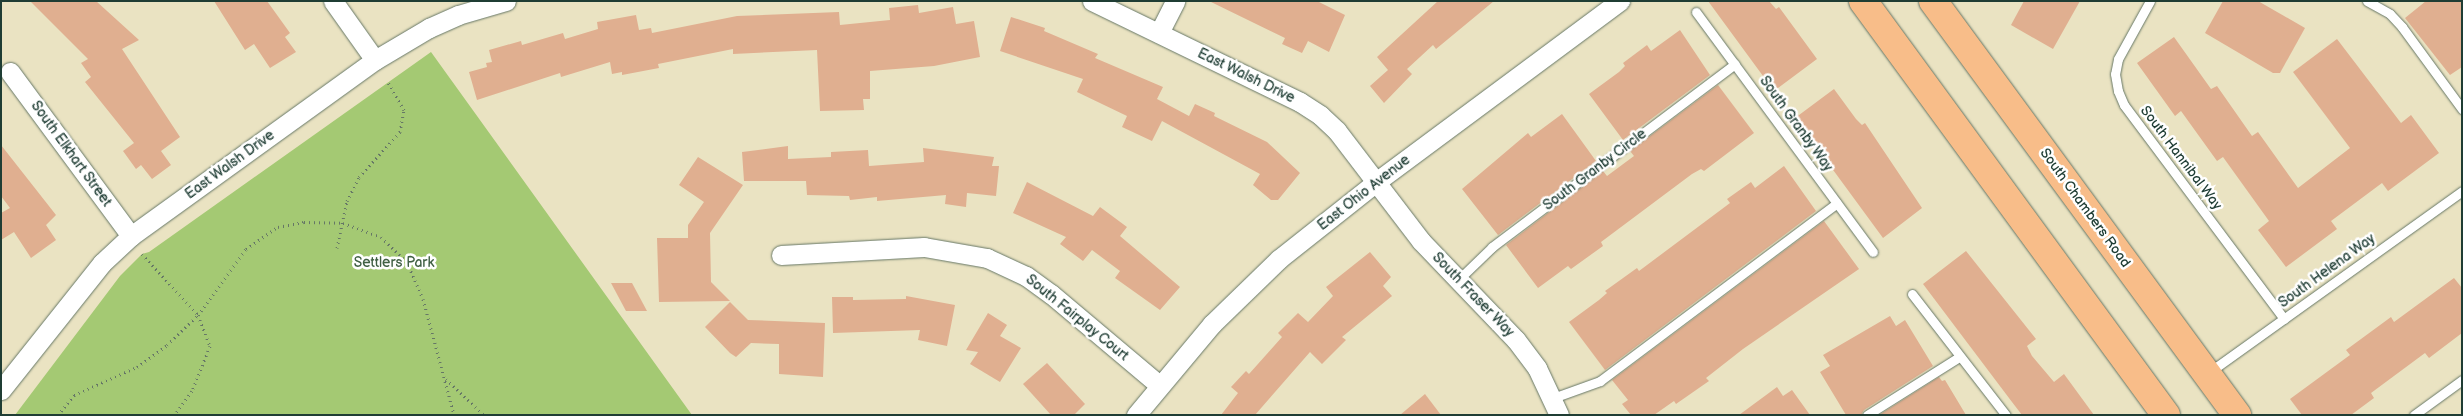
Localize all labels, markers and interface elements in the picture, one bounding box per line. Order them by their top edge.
street label: East Walsh Drive [1194,45,1298,107]
street label: South Granby Way [1755,72,1837,176]
street label: South Elkhart Street [27,98,115,210]
street label: South Hannibal Way [2136,103,2226,213]
street label: South Granby Circle [1540,125,1650,215]
street label: East Walsh Drive [182,127,278,203]
street label: South Chambers Road [2036,145,2134,271]
street label: East Ohio Avenue [1314,152,1414,234]
street label: South Helena Way [2275,230,2379,312]
street label: South Fraser Way [1428,249,1518,341]
park label: Settlers Park [354,255,434,271]
street label: South Fairplay Court [1022,271,1132,365]

